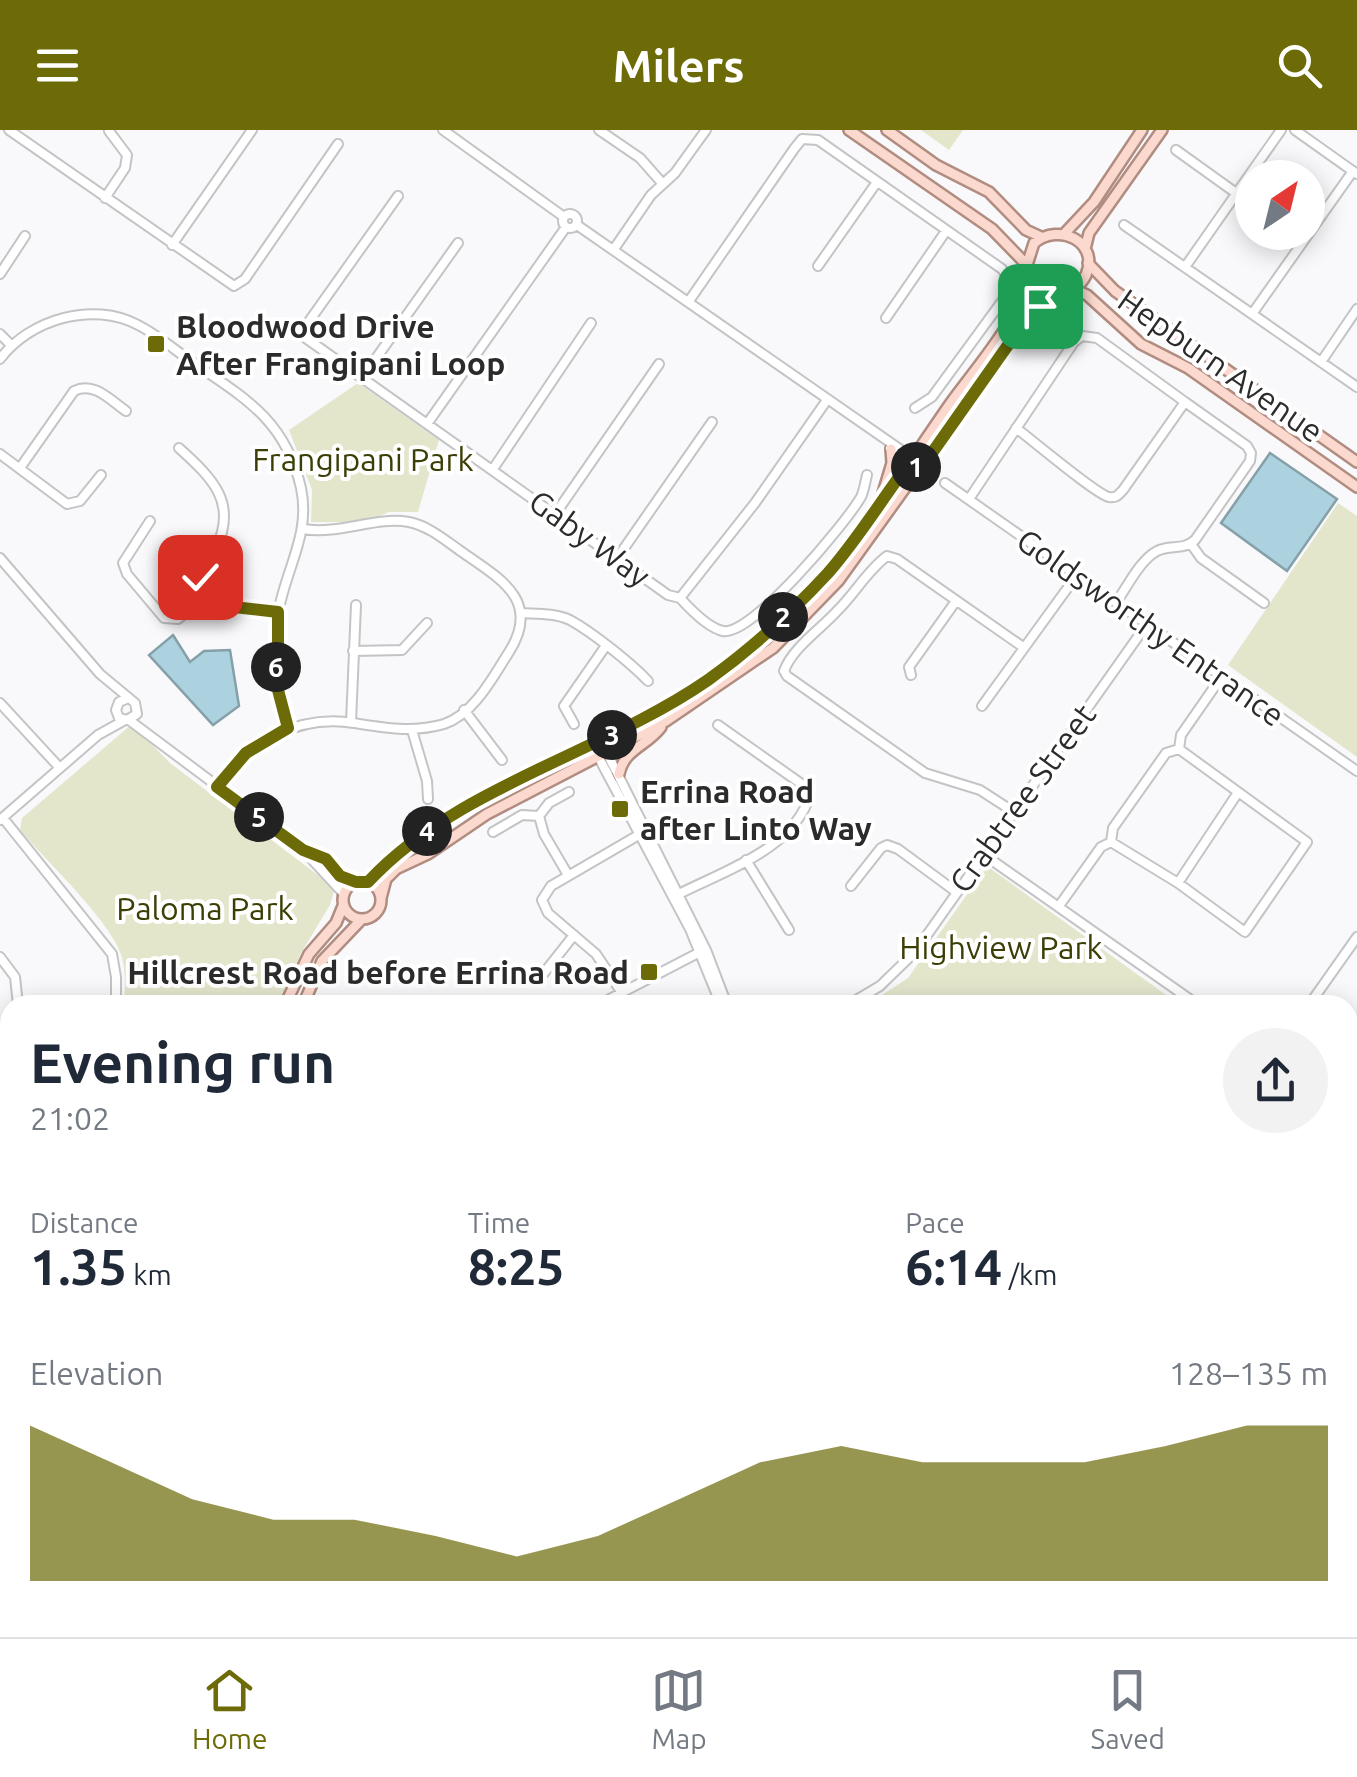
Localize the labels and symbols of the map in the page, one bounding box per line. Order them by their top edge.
north arrow [1235,160,1325,250]
pin [998,264,1083,349]
street label: Hepburn Avenue [1112,281,1330,449]
place label: Bloodwood Drive After Frangipani Loop [176,308,505,381]
marker: Bloodwood Drive After Frangipani Loop [145,333,167,355]
park label: Frangipani Park [252,441,474,477]
pin: 1 [891,442,941,492]
street label: Gaby Way [523,482,657,594]
street label: Goldsworthy Entrance [1010,521,1292,733]
pin [158,535,243,620]
pin: 2 [758,592,808,642]
pin: 6 [251,642,301,692]
street label: Crabtree Street [942,697,1103,899]
pin: 3 [587,710,637,760]
place label: Errina Road after Linto Way [640,773,872,846]
pin: 5 [234,792,284,842]
marker: Errina Road after Linto Way [609,798,631,820]
pin: 4 [402,806,452,856]
park label: Paloma Park [116,890,294,926]
park label: Highview Park [899,929,1103,965]
place label: Hillcrest Road before Errina Road [127,954,629,990]
marker: Hillcrest Road before Errina Road [638,961,660,983]

